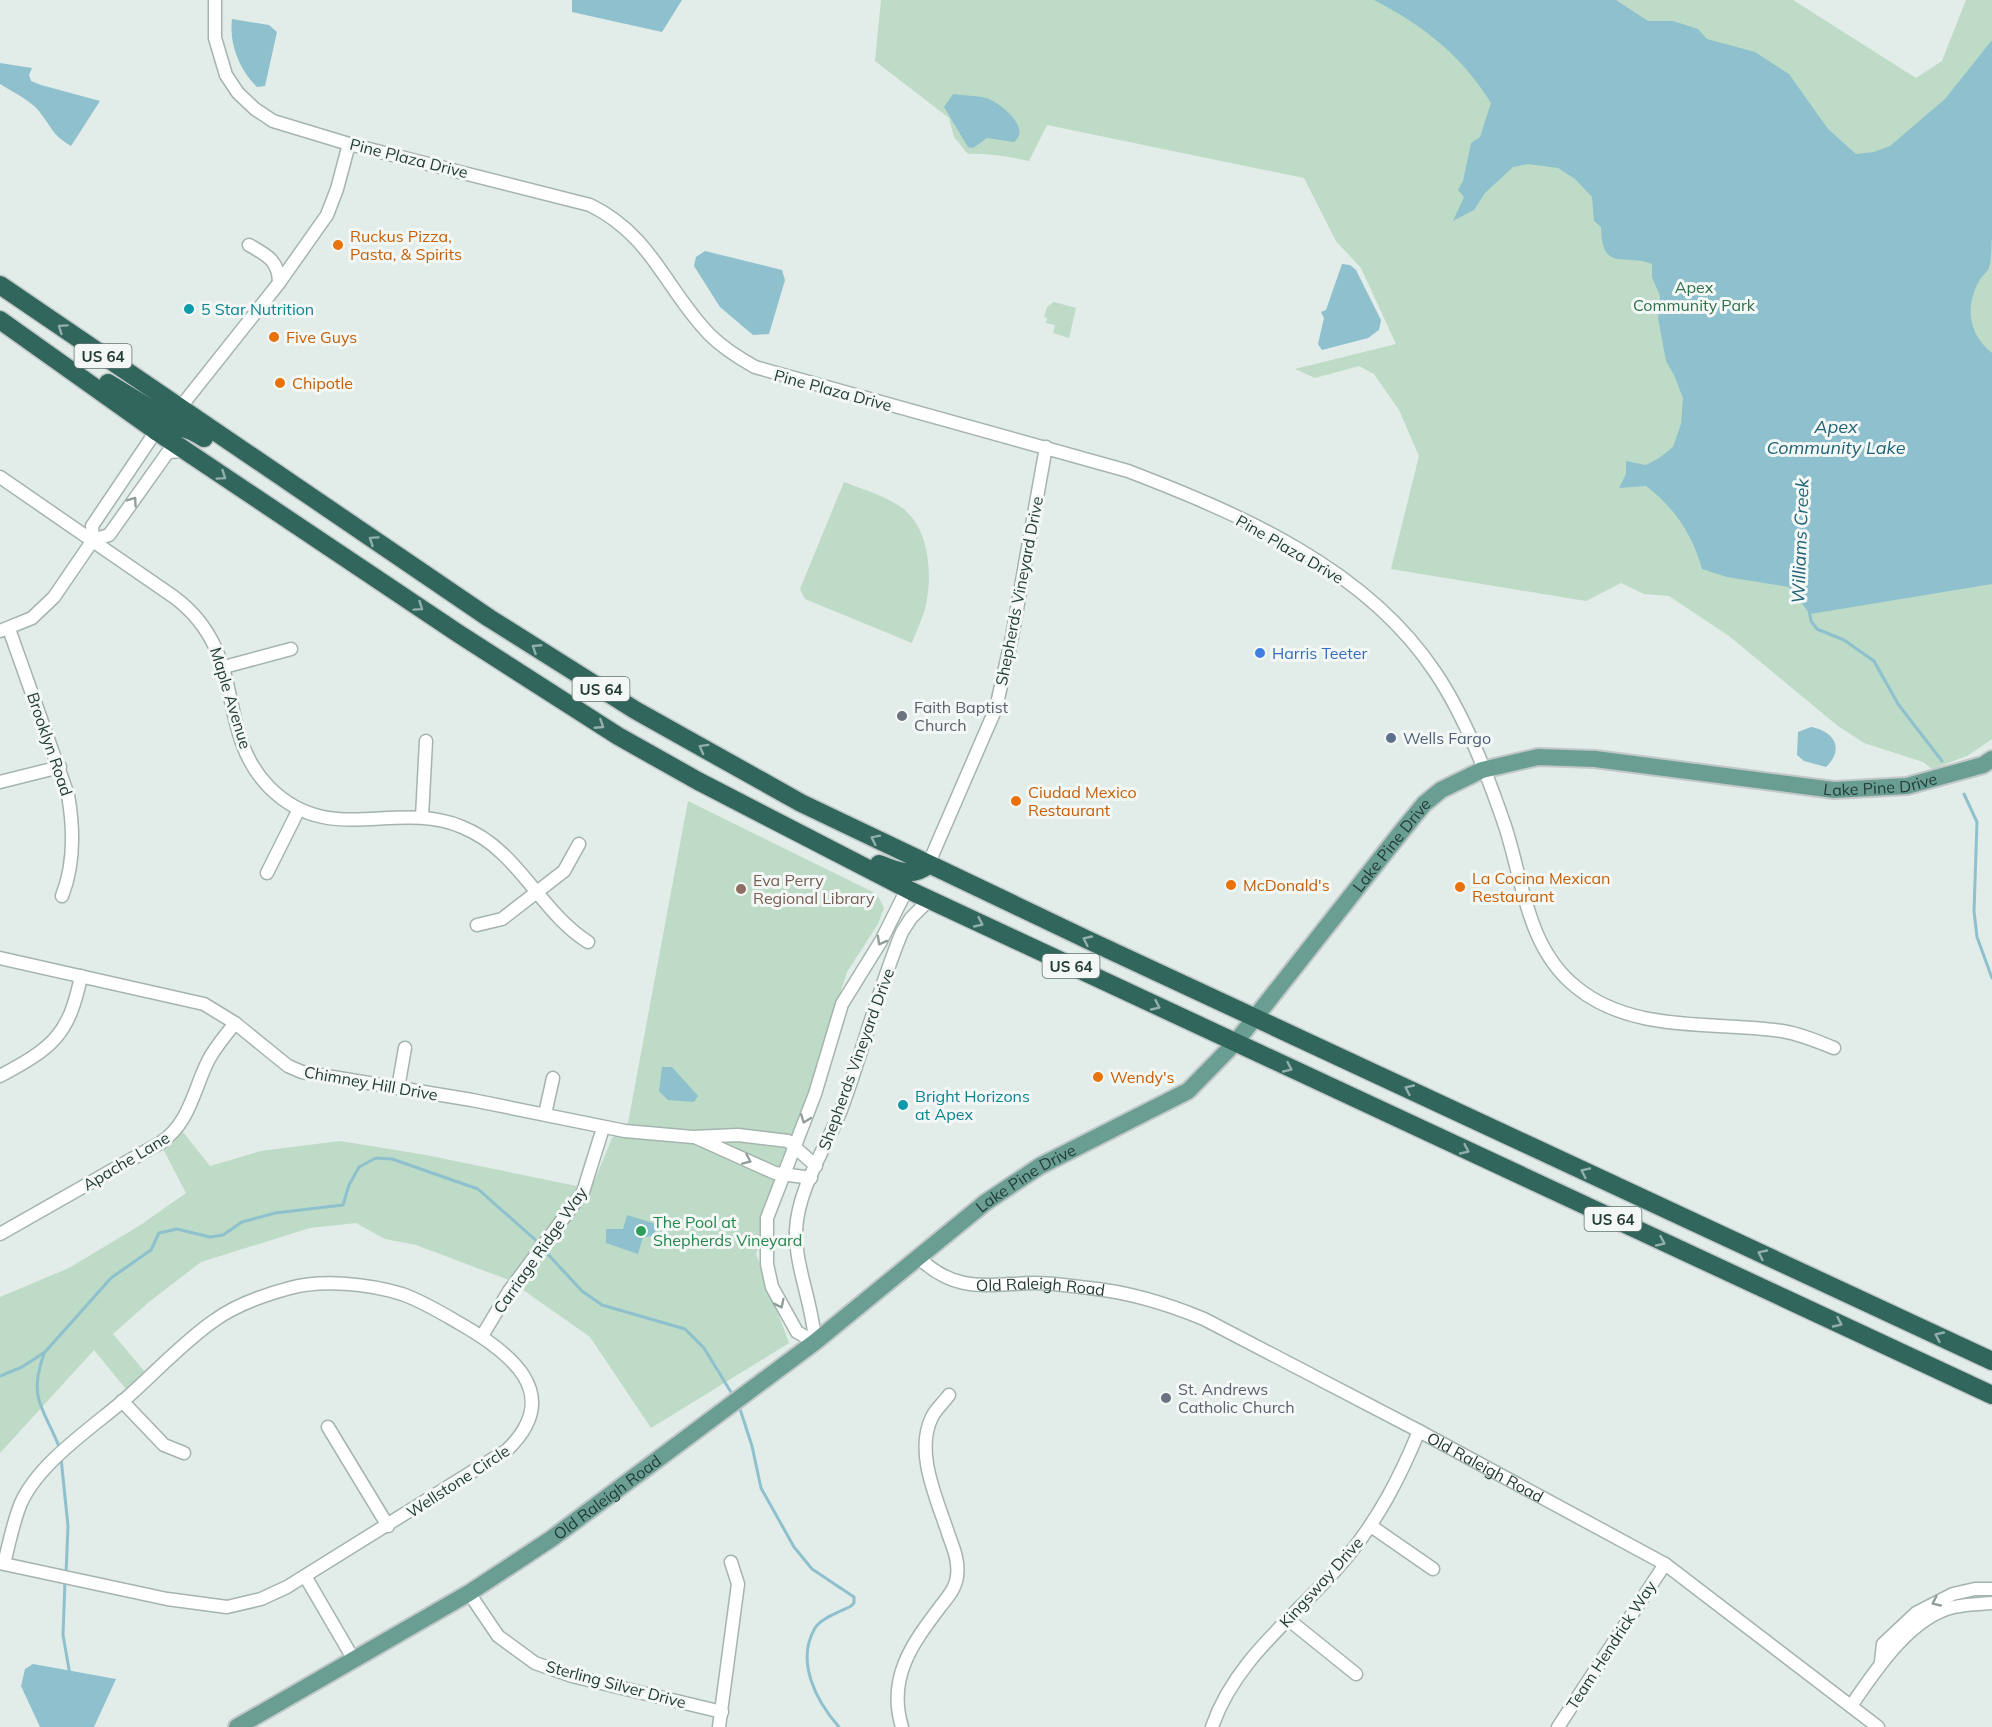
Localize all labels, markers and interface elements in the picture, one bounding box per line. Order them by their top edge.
street label: Pine Plaza Drive [348,134,470,182]
place label: Ruckus Pizza, Pasta, & Spirits [350,226,462,264]
marker: Ruckus Pizza, Pasta, & Spirits [331,238,345,252]
park label: Apex Community Park [1633,277,1756,315]
place label: 5 Star Nutrition [201,299,314,319]
marker: 5 Star Nutrition [182,302,196,316]
one-way arrow [58,324,69,335]
place label: Five Guys [286,327,357,347]
marker: Five Guys [267,330,281,344]
road number: US 64 [74,344,132,368]
street label: Pine Plaza Drive [772,365,894,415]
place label: Chipotle [292,373,353,393]
marker: Chipotle [273,376,287,390]
water label: Apex Community Lake [1767,415,1906,459]
one-way arrow [215,468,226,479]
water label: Williams Creek [1786,477,1814,604]
street label: Shepherds Vineyard Drive [991,495,1047,687]
one-way arrow [126,497,137,508]
street label: Pine Plaza Drive [1233,510,1347,588]
one-way arrow [369,536,380,547]
one-way arrow [412,600,423,611]
place label: Harris Teeter [1272,643,1367,663]
one-way arrow [531,644,542,655]
street label: Maple Avenue [206,645,256,751]
marker: Harris Teeter [1253,646,1267,660]
road number: US 64 [572,677,630,701]
street label: Brooklyn Road [23,690,77,798]
place label: Faith Baptist Church [914,697,1008,735]
marker: Faith Baptist Church [895,709,909,723]
one-way arrow [593,718,604,729]
place label: Wells Fargo [1403,728,1491,748]
marker: Wells Fargo [1384,731,1398,745]
one-way arrow [699,744,709,755]
street label: Lake Pine Drive [1822,768,1939,800]
place label: Ciudad Mexico Restaurant [1028,782,1137,820]
street label: Lake Pine Drive [1348,793,1434,896]
marker: Ciudad Mexico Restaurant [1009,794,1023,808]
one-way arrow [871,834,882,846]
place label: La Cocina Mexican Restaurant [1472,868,1610,906]
place label: Eva Perry Regional Library [753,870,875,908]
place label: McDonald's [1243,875,1330,895]
marker: McDonald's [1224,878,1238,892]
marker: La Cocina Mexican Restaurant [1453,880,1467,894]
marker: Eva Perry Regional Library [734,882,748,896]
one-way arrow [973,915,984,927]
one-way arrow [876,935,888,945]
one-way arrow [1082,935,1093,947]
road number: US 64 [1042,954,1100,978]
street label: Shepherds Vineyard Drive [814,965,898,1153]
one-way arrow [1149,999,1160,1011]
one-way arrow [1282,1060,1293,1072]
street label: Chimney Hill Drive [303,1061,439,1105]
place label: Wendy's [1110,1067,1175,1087]
marker: Wendy's [1091,1070,1105,1084]
one-way arrow [1404,1085,1415,1097]
place label: Bright Horizons at Apex [915,1086,1030,1124]
marker: Bright Horizons at Apex [896,1098,910,1112]
one-way arrow [800,1113,812,1124]
street label: Apache Lane [79,1127,173,1195]
street label: Lake Pine Drive [971,1140,1079,1217]
one-way arrow [1459,1143,1470,1155]
one-way arrow [740,1153,751,1165]
one-way arrow [1581,1167,1592,1179]
street label: Carriage Ridge Way [489,1183,591,1317]
road number: US 64 [1584,1207,1642,1231]
place label: The Pool at Shepherds Vineyard [653,1212,802,1250]
marker: The Pool at Shepherds Vineyard [634,1224,648,1238]
one-way arrow [1654,1234,1665,1246]
one-way arrow [1758,1249,1769,1261]
street label: Old Raleigh Road [976,1273,1106,1300]
one-way arrow [773,1297,785,1308]
one-way arrow [1832,1316,1843,1328]
one-way arrow [1934,1332,1945,1344]
place label: St. Andrews Catholic Church [1178,1379,1295,1417]
marker: St. Andrews Catholic Church [1159,1391,1173,1405]
street label: Old Raleigh Road [1424,1427,1547,1506]
street label: Wellstone Circle [403,1440,513,1522]
street label: Old Raleigh Road [549,1450,665,1544]
street label: Kingsway Drive [1275,1532,1367,1632]
street label: Team Hendrick Way [1562,1576,1660,1713]
one-way arrow [1931,1594,1942,1606]
street label: Sterling Silver Drive [544,1656,688,1712]

